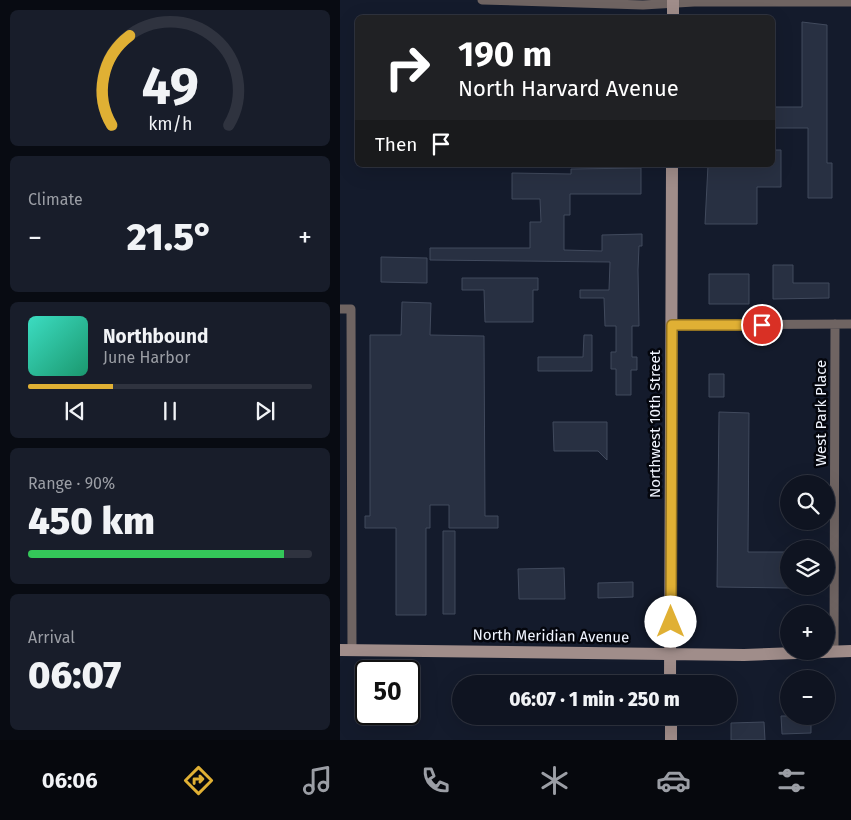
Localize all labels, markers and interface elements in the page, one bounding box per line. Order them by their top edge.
text: 190 m [458,33,552,75]
icon: right [375,35,440,100]
text: 49 [141,55,199,118]
text: North Harvard Avenue [458,75,679,102]
text: km/h [148,113,192,135]
icon: arrive [427,130,455,158]
text: Then [375,133,417,156]
text: Climate [28,190,83,209]
text: 21.5° [127,214,213,260]
text: − [28,221,42,254]
text: + [298,221,312,254]
pin [741,304,783,346]
icon: arrive [748,311,776,339]
text: Northbound [103,325,208,348]
text: June Harbor [103,348,190,367]
street label: Northwest 10th Street [646,349,664,498]
street label: West Park Place [812,360,830,466]
icon: previous [61,397,89,425]
icon: pause [156,397,184,425]
icon: next [251,397,279,425]
text: Range · 90% [28,474,115,493]
map controls [780,475,835,725]
button: search [780,475,835,530]
text: 450 km [28,498,155,544]
button: layers [780,540,835,595]
position arrow [644,595,696,647]
button: + [780,605,835,660]
street label: North Meridian Avenue [472,626,630,646]
text: Arrival [28,628,75,647]
text: 06:07 [28,652,121,698]
speed limit sign: 50 [355,660,420,725]
button: − [780,670,835,725]
text: 06:07 · 1 min · 250 m [509,688,680,711]
icon: directions [181,763,216,798]
icon: music [300,763,335,798]
icon: phone [418,763,453,798]
icon: climate [537,763,572,798]
icon: car [656,763,691,798]
icon: filters [774,763,809,798]
text: 06:06 [42,767,98,794]

